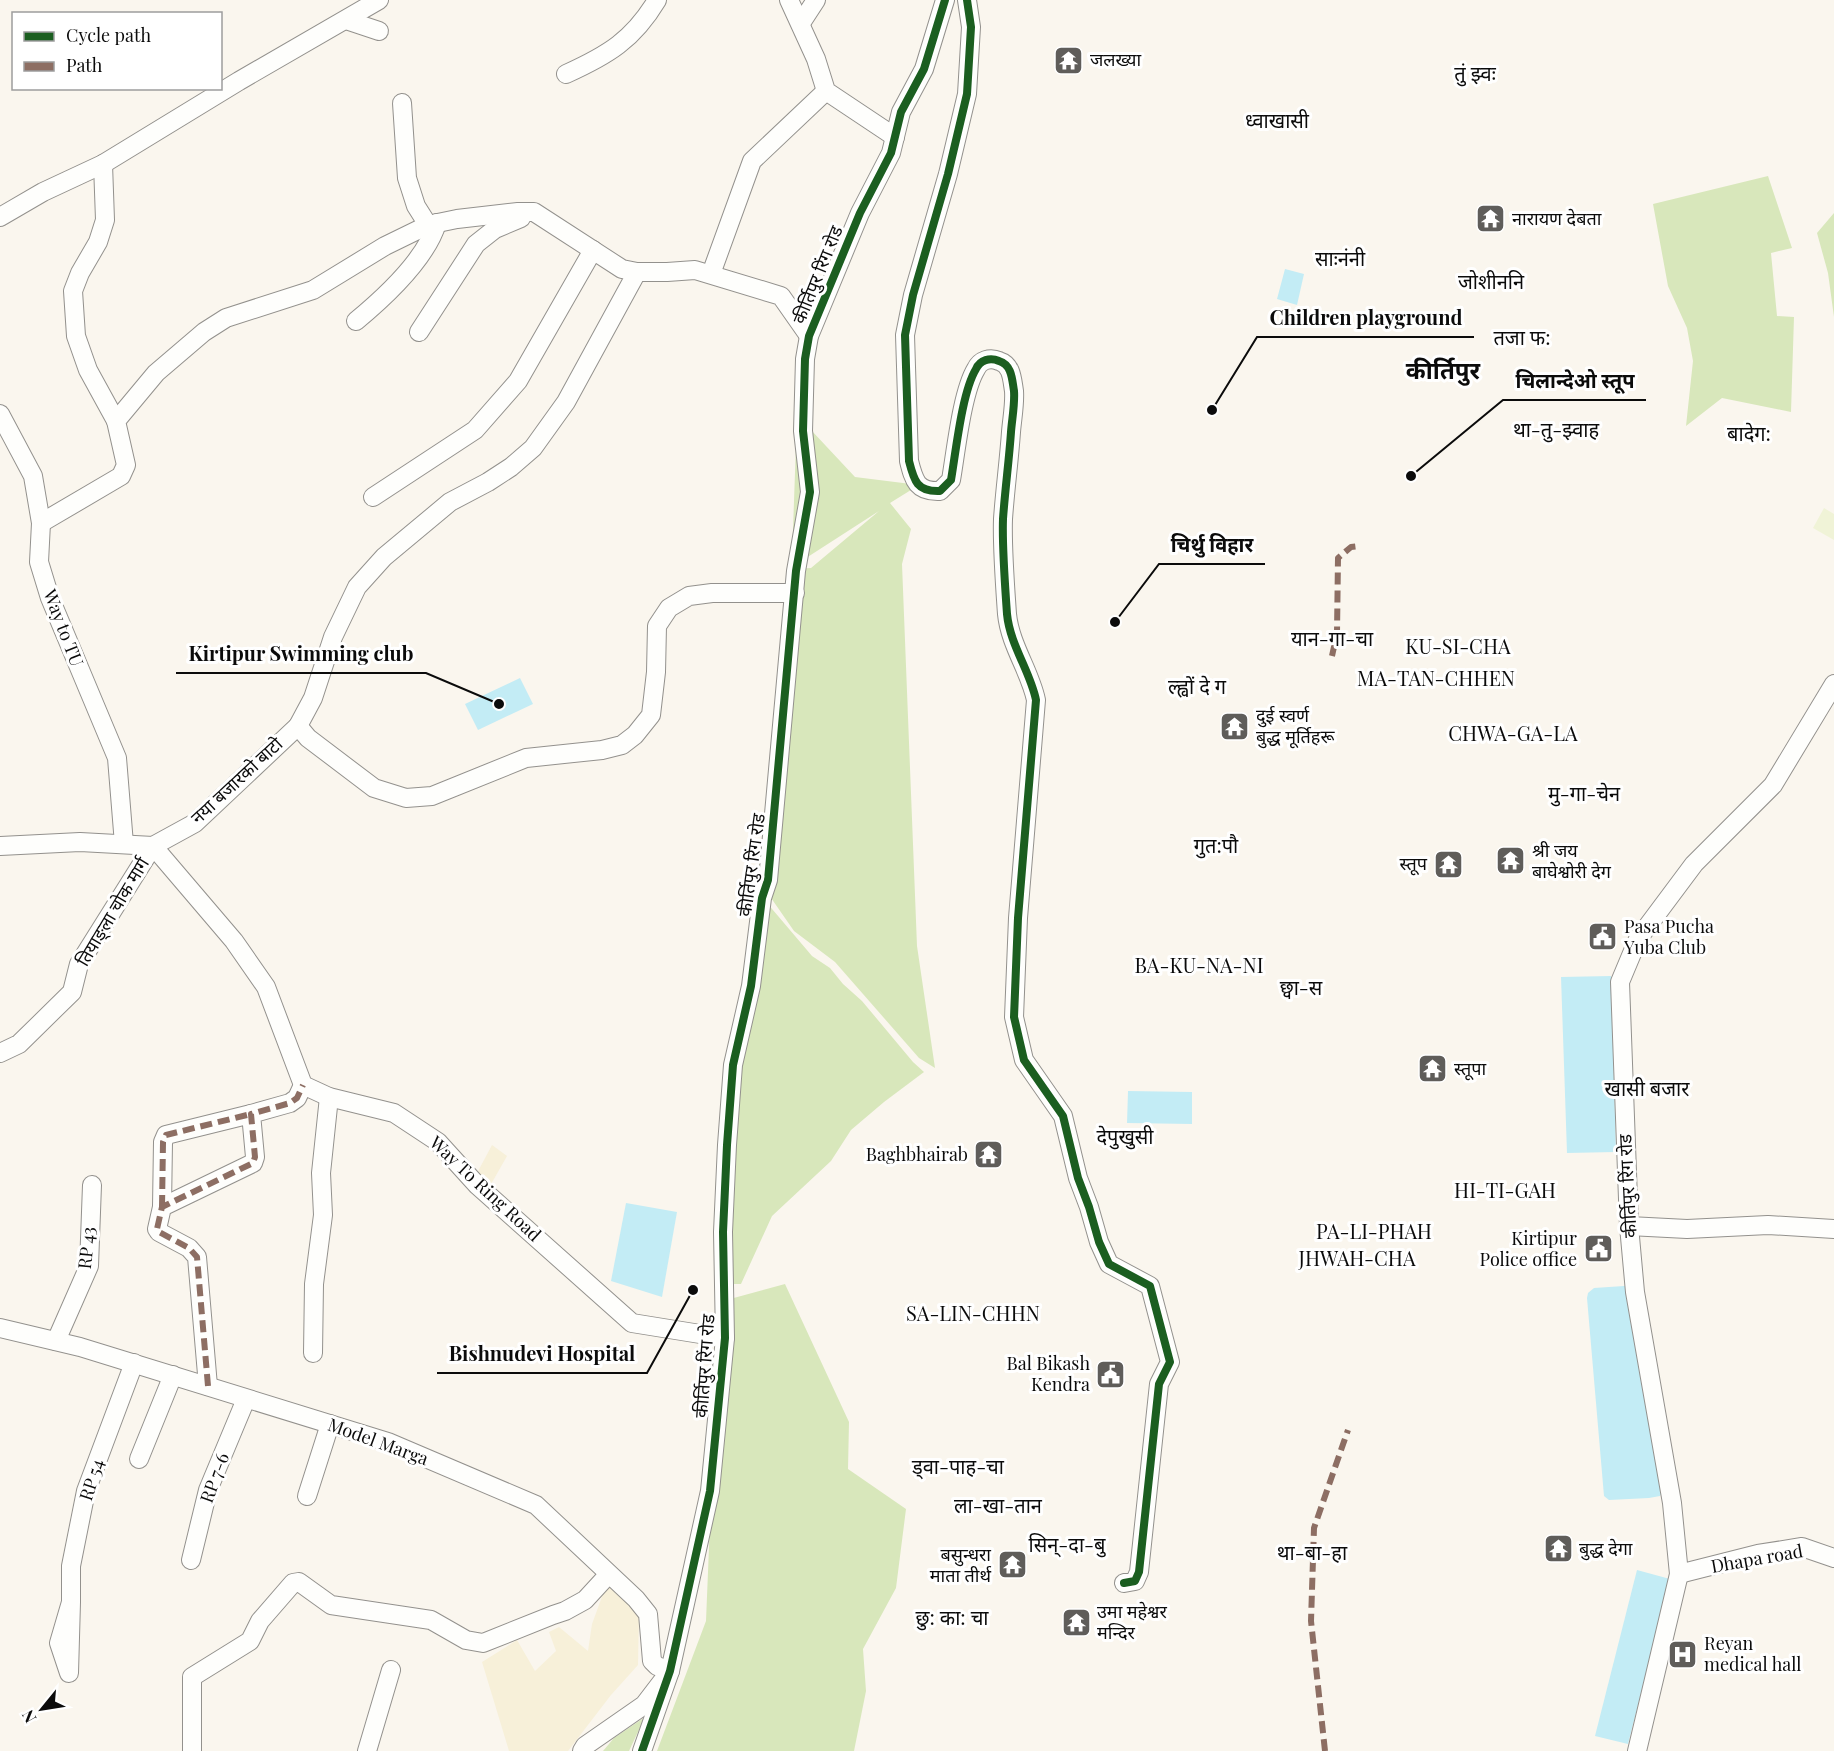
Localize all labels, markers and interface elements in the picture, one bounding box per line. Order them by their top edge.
legend [12,12,222,90]
text: Cycle path [66,23,151,47]
temple icon: जलख्या [1053,44,1085,76]
place label: जलख्या [1090,47,1142,71]
text: Path [66,53,103,77]
district label: तुं झ्वः [1454,59,1497,87]
district label: ध्वाखासी [1245,106,1310,133]
temple icon: नारायण देबता [1475,203,1507,235]
place label: नारायण देबता [1512,206,1602,230]
street label: कीर्तिपुर रिंग रोड [787,222,849,328]
district label: साःनंनी [1315,244,1366,271]
district label: जोशीननि [1458,267,1525,294]
callout: Children playground [1257,299,1474,337]
text: Children playground [1270,303,1462,330]
district label: तजा फ: [1493,323,1551,350]
district label: कीर्तिपुर [1406,353,1481,386]
callout: चिलान्देओ स्तूप [1503,362,1646,400]
text: चिलान्देओ स्तूप [1516,366,1635,394]
district label: था-तु-झ्वाह [1513,415,1599,443]
district label: बादेग: [1727,419,1771,446]
callout: चिर्थु विहार [1159,526,1265,564]
text: चिर्थु विहार [1171,530,1254,558]
street label: Way to TU [38,585,90,670]
district label: यान-गा-चा [1291,624,1374,651]
district label: KU-SI-CHA [1405,632,1511,659]
callout: Kirtipur Swimming club [176,635,426,673]
text: Kirtipur Swimming club [189,639,413,666]
district label: MA-TAN-CHHEN [1357,664,1515,691]
district label: ल्ह्वों दे ग [1168,672,1227,699]
place label: दुई स्वर्ण बुद्ध मूर्तिहरू [1256,703,1335,749]
temple icon: दुई स्वर्ण बुद्ध मूर्तिहरू [1219,710,1251,742]
district label: CHWA-GA-LA [1448,719,1578,746]
street label: नया बजारको बाटो [185,731,287,829]
district label: मु-गा-चेन [1548,779,1621,807]
street label: कीर्तिपुर रिंग रोड [732,811,771,918]
district label: गुत:पौ [1194,831,1239,859]
place label: श्री जय बाघेश्वोरी देग [1532,838,1612,883]
temple icon: श्री जय बाघेश्वोरी देग [1495,845,1527,877]
temple icon: स्तूप [1432,848,1464,880]
place label: स्तूप [1400,851,1428,876]
street label: तियाङ्ला चोक मार्ग [70,852,155,970]
place label: Pasa Pucha Yuba Club [1623,914,1714,959]
public building icon: Pasa Pucha Yuba Club [1587,921,1619,953]
district label: BA-KU-NA-NI [1135,951,1263,978]
district label: छ्वा-स [1280,973,1323,1000]
temple icon: स्तूपा [1417,1053,1449,1085]
place label: स्तूपा [1454,1056,1486,1081]
district label: खासी बजार [1605,1074,1690,1101]
district label: देपुखुसी [1096,1122,1154,1150]
street label: Way To Ring Road [424,1130,547,1247]
street label: कीर्तिपुर रिंग रोड [1612,1133,1643,1238]
temple icon: Baghbhairab [973,1139,1005,1171]
place label: Baghbhairab [866,1142,968,1166]
district label: HI-TI-GAH [1454,1176,1556,1203]
district label: PA-LI-PHAH [1316,1217,1432,1244]
street label: RP 43 [72,1225,100,1270]
place label: Kirtipur Police office [1480,1226,1577,1271]
public building icon: Kirtipur Police office [1582,1233,1614,1265]
district label: JHWAH-CHA [1297,1244,1416,1271]
district label: SA-LIN-CHHN [906,1299,1040,1326]
street label: कीर्तिपुर रिंग रोड [688,1313,721,1419]
callout: Bishnudevi Hospital [437,1335,647,1373]
text: Bishnudevi Hospital [449,1339,635,1366]
place label: Bal Bikash Kendra [1006,1351,1090,1396]
public building icon: Bal Bikash Kendra [1095,1358,1127,1390]
street label: Model Marga [325,1412,432,1470]
street label: RP 7-6 [194,1449,234,1506]
district label: ड्वा-पाह-चा [911,1452,1005,1480]
street label: RP 54 [73,1456,109,1504]
district label: ला-खा-तान [954,1491,1043,1518]
district label: सिन्-दा-बु [1029,1530,1106,1558]
temple icon: बुद्ध देगा [1542,1533,1574,1565]
place label: बुद्ध देगा [1579,1536,1633,1561]
district label: था-बा-हा [1277,1538,1348,1565]
street label: Dhapa road [1709,1538,1805,1578]
place label: बसुन्धरा माता तीर्थ [930,1542,992,1587]
temple icon: बसुन्धरा माता तीर्थ [996,1549,1028,1581]
place label: उमा महेश्वर मन्दिर [1097,1599,1167,1644]
district label: छु: का: चा [915,1603,989,1631]
temple icon: उमा महेश्वर मन्दिर [1060,1606,1092,1638]
place label: Reyan medical hall [1704,1631,1801,1676]
hospital icon: Reyan medical hall [1667,1638,1699,1670]
north arrow [12,1679,72,1739]
text: N [16,1706,41,1727]

